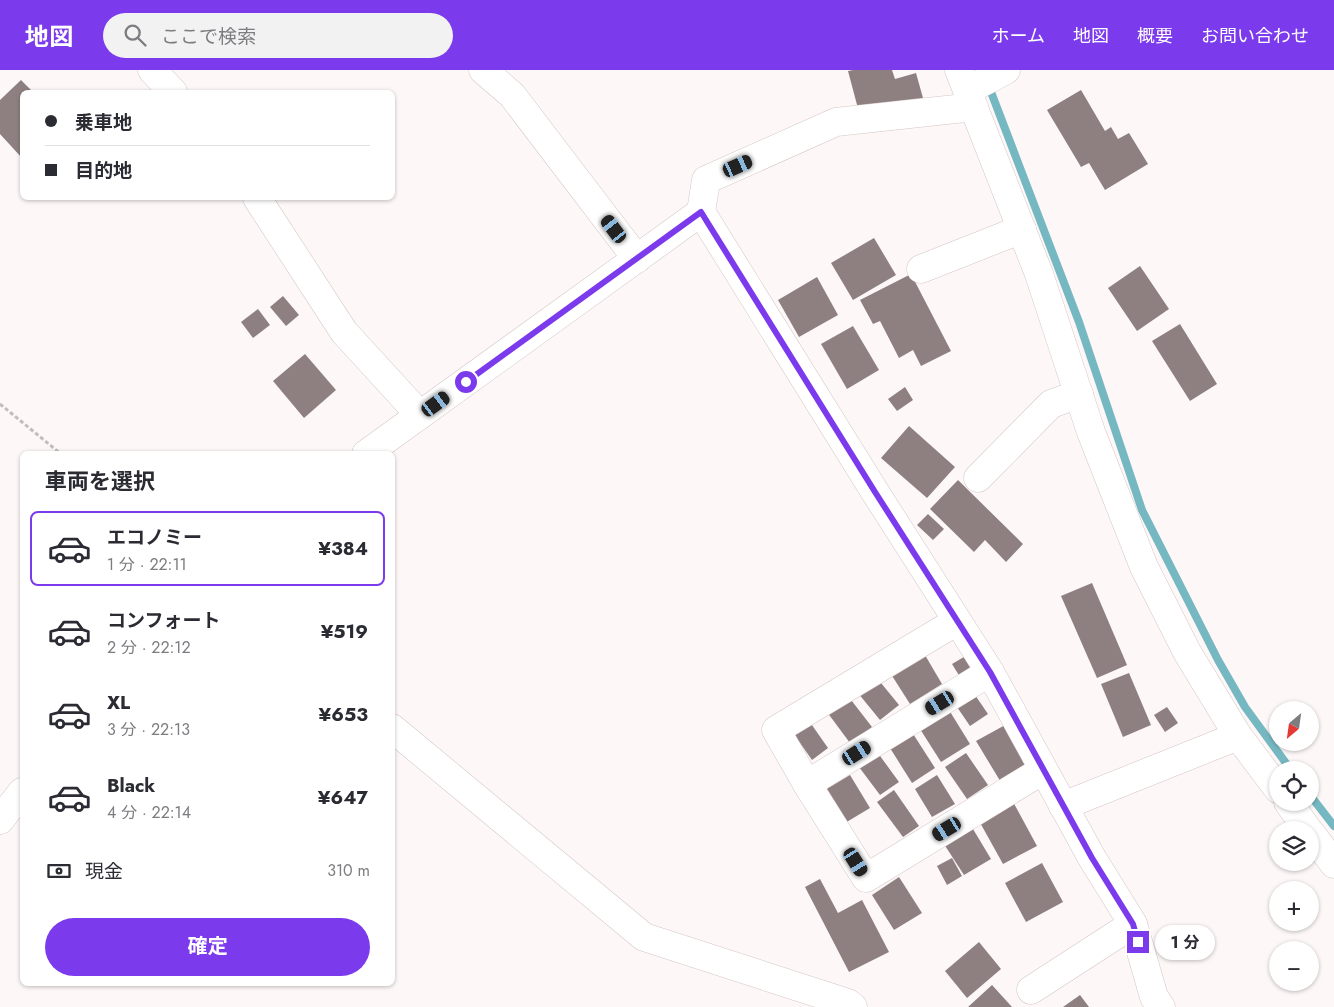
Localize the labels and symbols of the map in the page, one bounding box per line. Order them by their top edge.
car [721,153,754,179]
car [598,213,629,245]
route start [455,371,477,393]
car [419,389,452,419]
car [923,689,956,717]
north arrow [1269,701,1319,751]
car [840,739,873,767]
car [930,815,963,843]
car [841,845,870,879]
callout: 1 分 [1156,924,1216,960]
route end [1127,931,1149,953]

